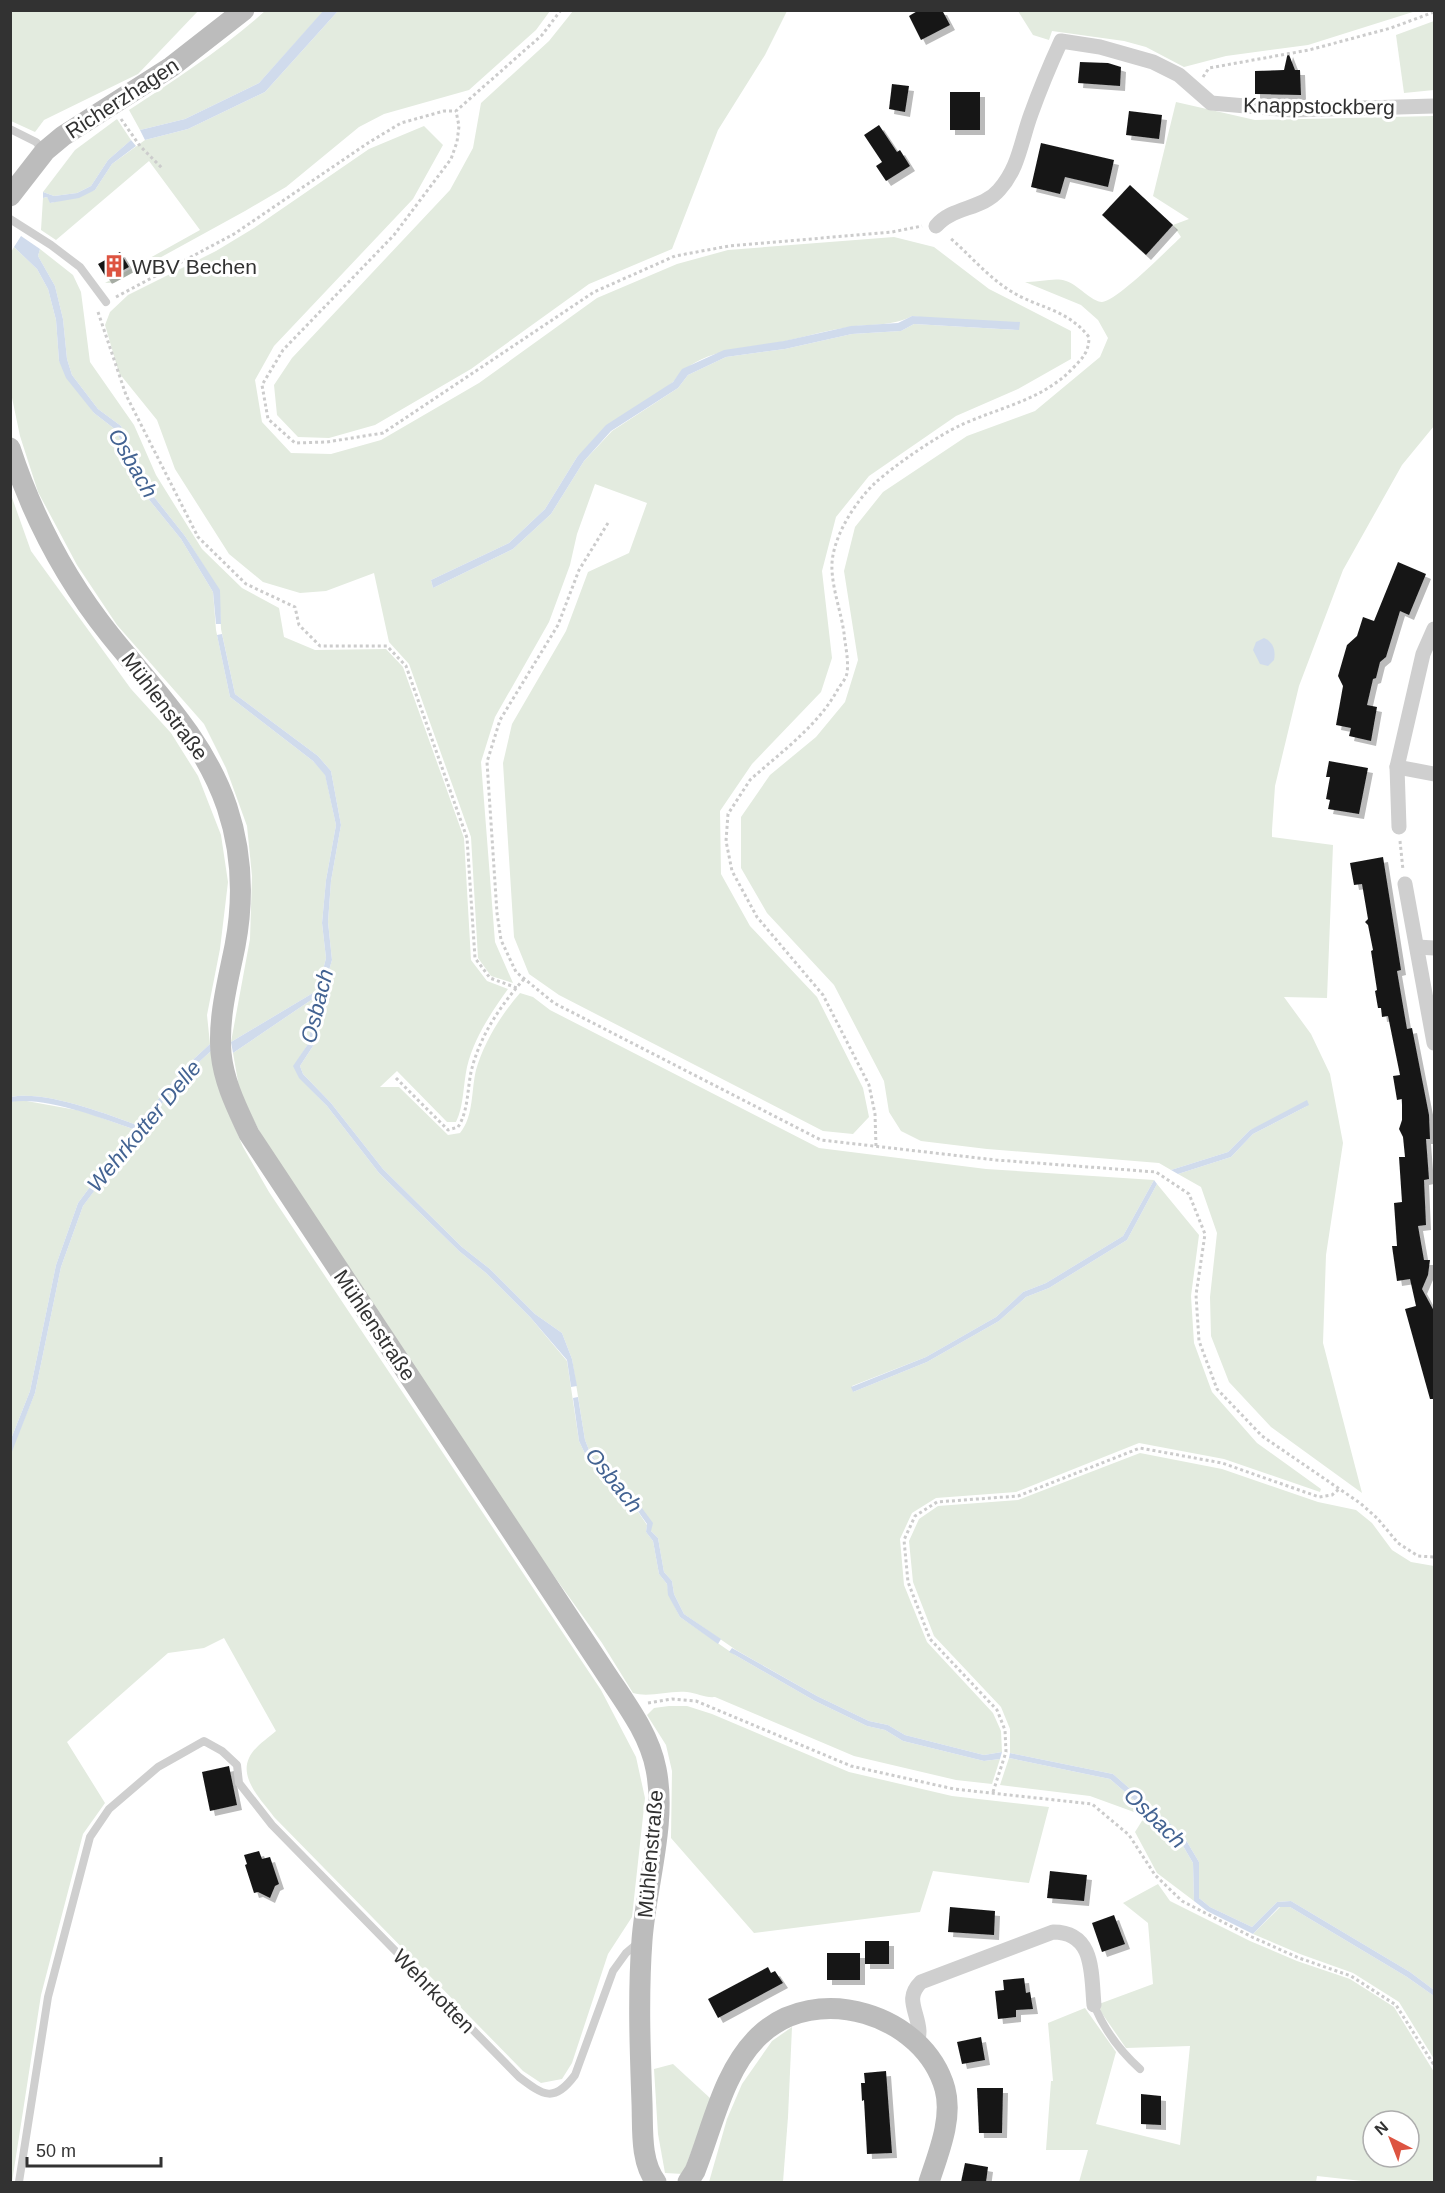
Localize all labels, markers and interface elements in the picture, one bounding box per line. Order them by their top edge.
street label: Richerzhagen [61,53,183,143]
street label: Knappstockberg [1243,93,1395,119]
building icon: WBV Bechen [101,253,127,279]
place label: WBV Bechen [132,255,257,278]
water label: Osbach [103,424,163,502]
street label: Mühlenstraße [117,648,213,764]
water label: Osbach [296,966,338,1046]
water label: Wehrkotter Delle [82,1055,206,1197]
street label: Mühlenstraße [330,1265,420,1385]
water label: Osbach [580,1443,648,1517]
water label: Osbach [1119,1783,1191,1853]
street label: Mühlenstraße [633,1789,667,1919]
street label: Wehrkotten [389,1945,479,2037]
north arrow [1361,2109,1421,2169]
text: N [1371,2118,1391,2138]
scale bar [27,2130,160,2168]
text: 50 m [36,2141,76,2161]

